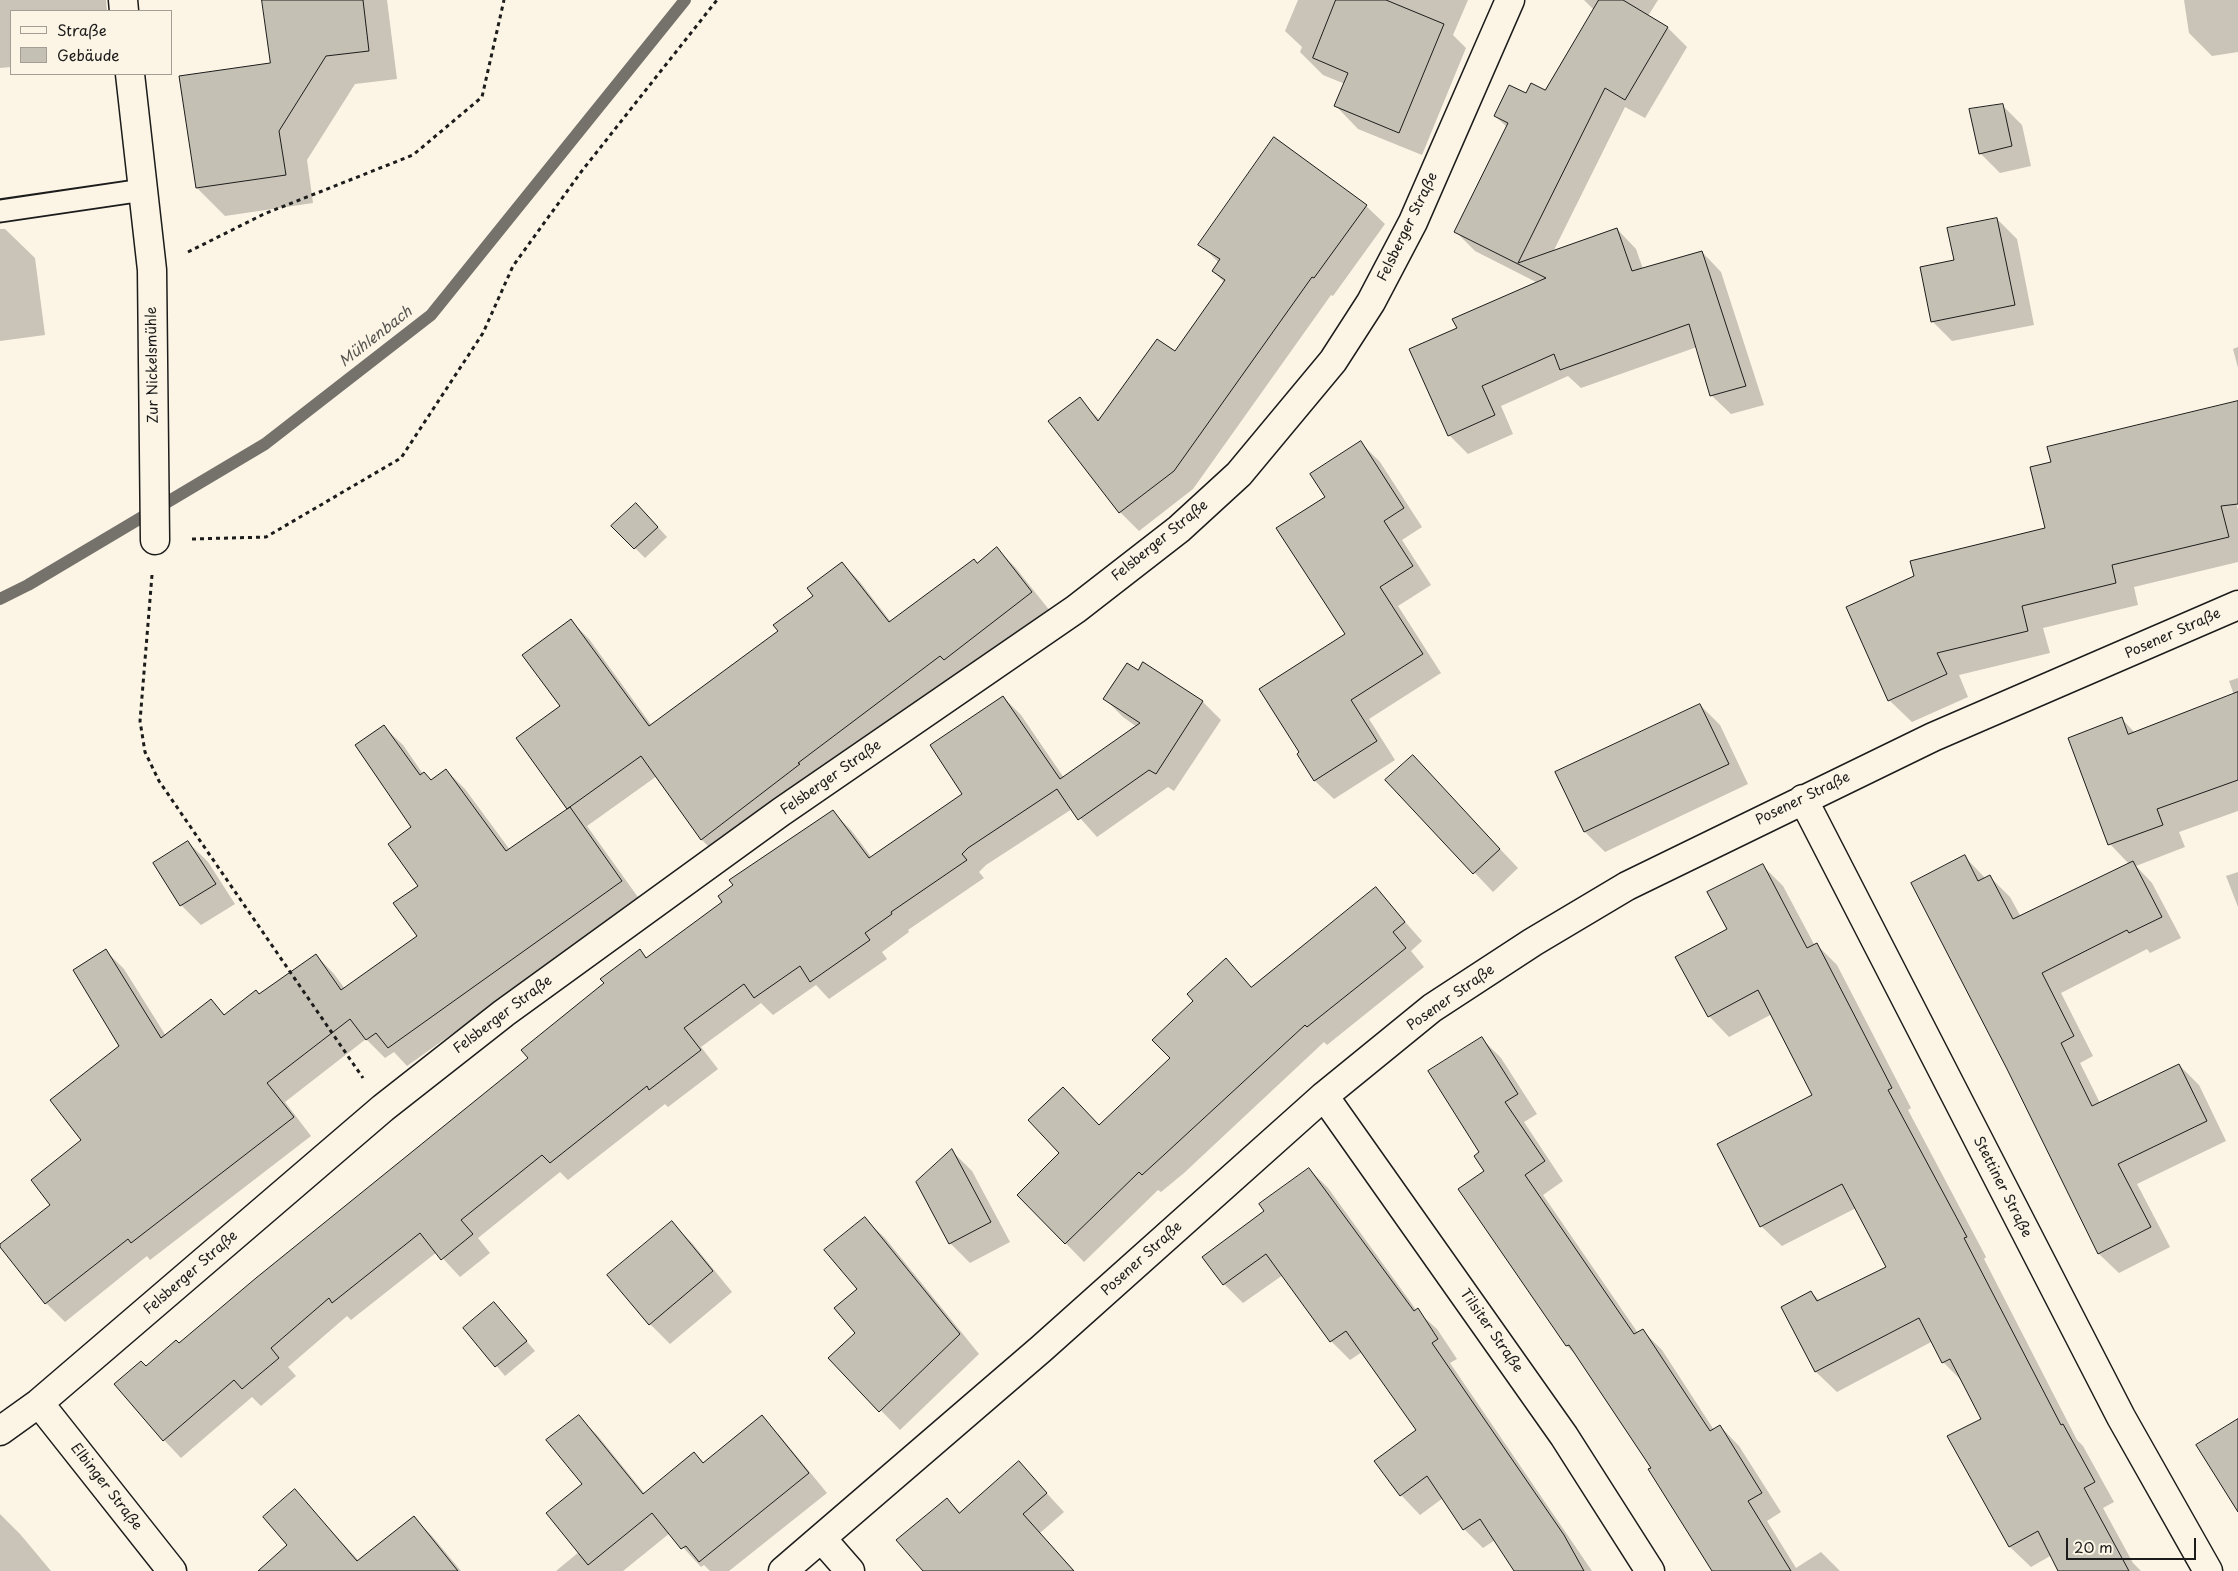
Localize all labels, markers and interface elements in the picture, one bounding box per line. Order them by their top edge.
legend [10,10,172,75]
text: Straße [57,18,107,41]
text: Gebäude [57,43,119,66]
street label: Felsberger Straße [1374,170,1442,284]
water label: Mühlenbach [336,303,416,371]
street label: Zur Nickelsmühle [144,306,162,424]
street label: Felsberger Straße [1108,497,1212,585]
street label: Posener Straße [2123,605,2223,663]
street label: Felsberger Straße [777,737,885,819]
street label: Posener Straße [1753,769,1853,829]
street label: Posener Straße [1404,962,1498,1034]
street label: Felsberger Straße [450,972,556,1058]
street label: Stettiner Straße [1969,1134,2035,1240]
street label: Posener Straße [1098,1218,1186,1300]
street label: Felsberger Straße [141,1228,241,1318]
street label: Tilsiter Straße [1456,1286,1526,1376]
street label: Elbinger Straße [67,1440,145,1534]
scale bar [2068,1528,2198,1560]
text: 20 m [2074,1535,2113,1558]

